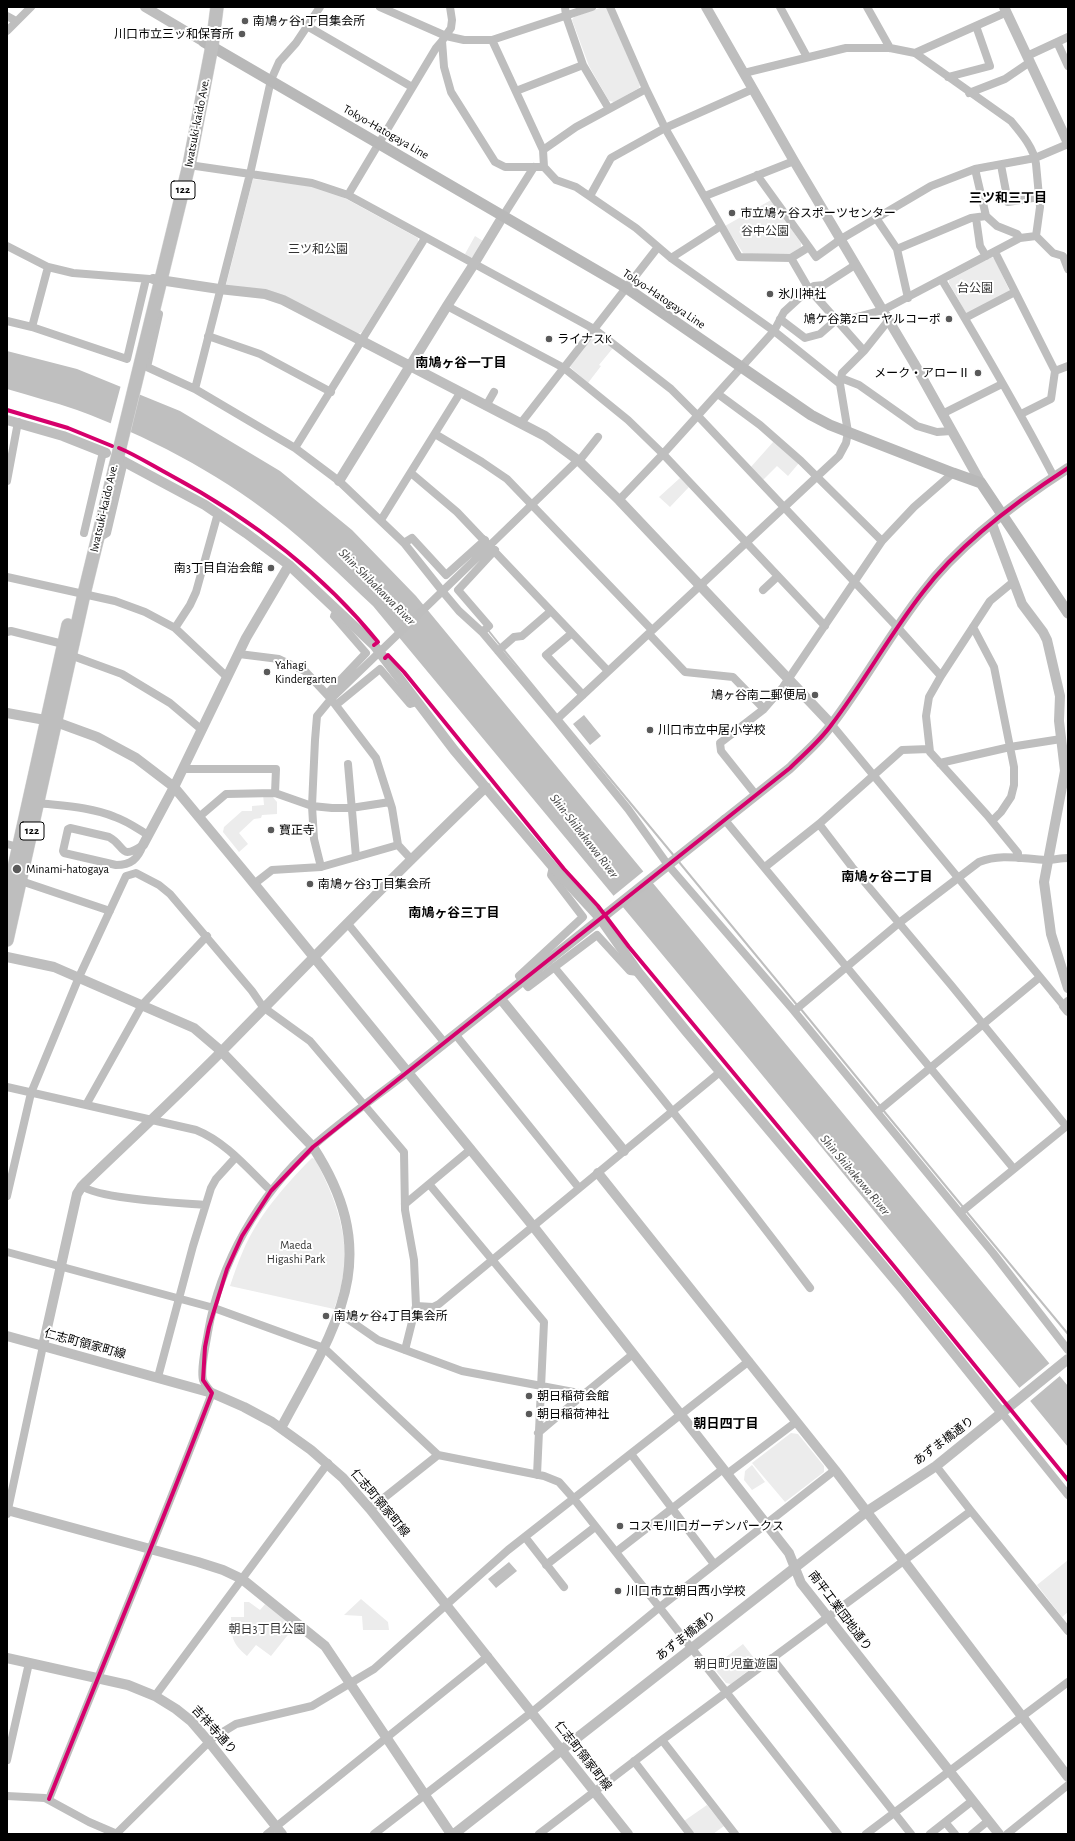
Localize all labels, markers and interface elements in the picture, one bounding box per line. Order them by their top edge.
place label: 南鳩ヶ谷1丁目集会所 [253,14,365,28]
marker: 南鳩ヶ谷1丁目集会所 [240,16,250,26]
place label: 川口市立三ッ和保育所 [114,27,234,41]
marker: 川口市立三ッ和保育所 [237,29,247,39]
street label: Iwatsuki-kaido Ave. [181,77,213,169]
street label: Tokyo-Hatogaya Line [340,102,432,162]
road number: 122 [171,181,195,199]
district label: 三ツ和三丁目 [969,190,1047,206]
place label: 市立鳩ヶ谷スポーツセンター [740,206,896,220]
marker: 市立鳩ヶ谷スポーツセンター [727,208,737,218]
park label: 谷中公園 [741,224,789,238]
park label: 三ツ和公園 [288,242,348,256]
street label: Tokyo-Hatogaya Line [620,266,708,332]
park label: 台公園 [957,281,993,295]
place label: 氷川神社 [778,287,826,301]
marker: 氷川神社 [765,289,775,299]
place label: 鳩ケ谷第2ローヤルコーポ [804,312,941,326]
marker: 鳩ケ谷第2ローヤルコーポ [944,314,954,324]
place label: ライナスK [557,332,612,346]
marker: ライナスK [544,334,554,344]
district label: 南鳩ヶ谷一丁目 [416,355,506,371]
place label: メーク・アローⅡ [874,366,970,380]
marker: メーク・アローⅡ [973,368,983,378]
street label: Iwatsuki-kaido Ave. [87,463,121,553]
water label: Shin-Shibakawa River [335,545,419,629]
place label: 南3丁目自治会館 [174,561,263,575]
marker: 南3丁目自治会館 [266,563,276,573]
place label: Yahagi Kindergarten [275,658,337,686]
marker: Yahagi Kindergarten [262,667,272,677]
place label: 鳩ヶ谷南二郵便局 [711,688,807,702]
marker: 鳩ヶ谷南二郵便局 [810,690,820,700]
place label: 川口市立中居小学校 [658,723,766,737]
marker: 川口市立中居小学校 [645,725,655,735]
water label: Shin-Shibakawa River [546,791,622,881]
road number: 122 [20,822,44,840]
place label: 寶正寺 [279,823,315,837]
marker: 寶正寺 [266,825,276,835]
place label: Minami-hatogaya [26,862,109,876]
marker: Minami-hatogaya [11,863,23,875]
district label: 南鳩ヶ谷二丁目 [842,869,932,885]
place label: 南鳩ヶ谷3丁目集会所 [318,877,431,891]
marker: 南鳩ヶ谷3丁目集会所 [305,879,315,889]
district label: 南鳩ヶ谷三丁目 [409,905,499,921]
water label: Shin Shibakawa River [817,1132,893,1218]
park label: Maeda Higashi Park [267,1238,325,1266]
place label: 南鳩ヶ谷4丁目集会所 [334,1309,448,1323]
marker: 南鳩ヶ谷4丁目集会所 [321,1311,331,1321]
street label: 仁志町領家町線 [43,1326,127,1362]
place label: 朝日稲荷会館 [537,1389,609,1403]
marker: 朝日稲荷会館 [524,1391,534,1401]
place label: 朝日稲荷神社 [537,1407,609,1421]
marker: 朝日稲荷神社 [524,1409,534,1419]
street label: あずま橋通り [911,1414,977,1468]
district label: 朝日四丁目 [694,1416,758,1432]
street label: 仁志町領家町線 [347,1466,413,1540]
place label: コスモ川口ガーデンパークス [628,1519,784,1533]
marker: コスモ川口ガーデンパークス [615,1521,625,1531]
street label: 南平工業団地通り [805,1568,875,1654]
place label: 川口市立朝日西小学校 [626,1584,746,1598]
marker: 川口市立朝日西小学校 [613,1586,623,1596]
street label: あずま橋通り [653,1608,719,1664]
park label: 朝日3丁目公園 [229,1622,305,1636]
park label: 朝日町児童遊園 [694,1657,778,1671]
street label: 吉祥寺通り [189,1703,239,1757]
street label: 仁志町領家町線 [551,1718,615,1794]

